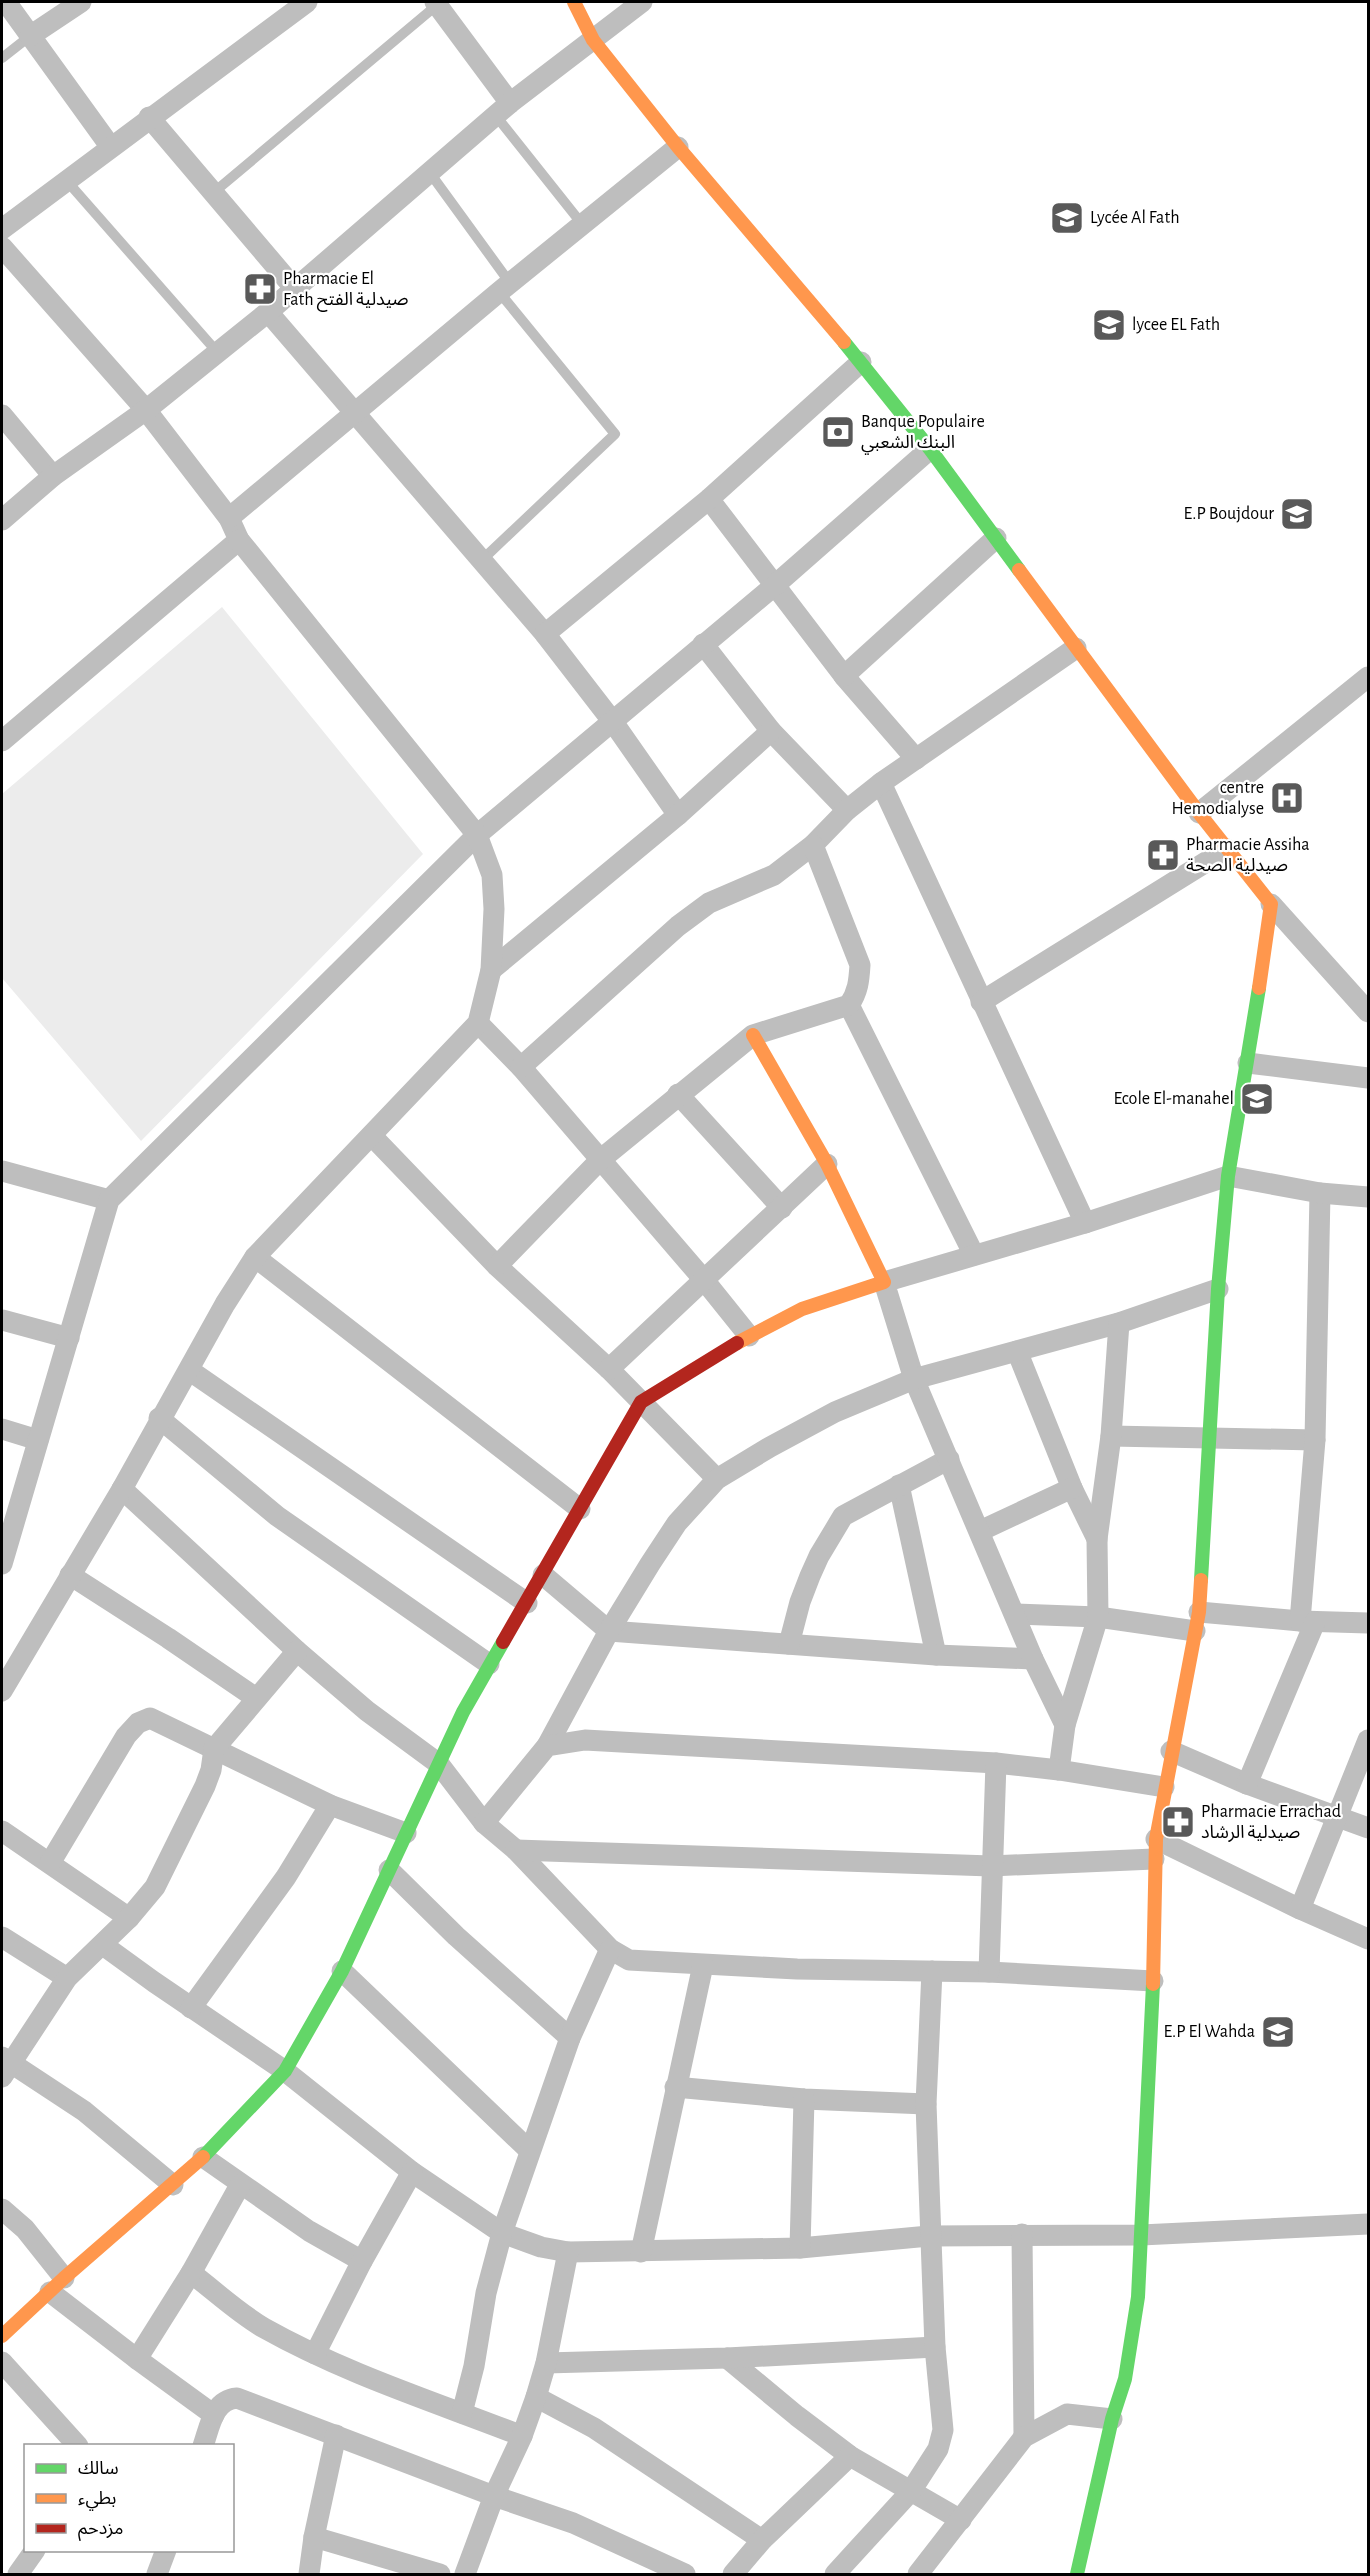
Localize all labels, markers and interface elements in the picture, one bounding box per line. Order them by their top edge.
school or university icon: Lycée Al Fath [1049,200,1085,236]
place label: Lycée Al Fath [1090,209,1180,227]
place label: Pharmacie El Fath صيدلية الفتح [283,270,409,312]
pharmacy icon: Pharmacie El Fath صيدلية الفتح [242,271,278,307]
school or university icon: lycee EL Fath [1091,307,1127,343]
place label: lycee EL Fath [1132,316,1220,334]
place label: Banque Populaire البنك الشعبي [861,413,985,455]
bank icon: Banque Populaire البنك الشعبي [820,414,856,450]
school or university icon: E.P Boujdour [1279,496,1315,532]
place label: E.P Boujdour [1184,505,1274,523]
place label: centre Hemodialyse [1171,779,1264,818]
hospital icon: centre Hemodialyse [1269,780,1305,816]
place label: Pharmacie Assiha صيدلية الصحة [1186,836,1310,875]
pharmacy icon: Pharmacie Assiha صيدلية الصحة [1145,837,1181,873]
school or university icon: Ecole El-manahel [1239,1081,1275,1117]
place label: Ecole El-manahel [1113,1090,1234,1108]
place label: Pharmacie Errachad صيدلية الرشاد [1201,1803,1341,1843]
pharmacy icon: Pharmacie Errachad صيدلية الرشاد [1160,1804,1196,1840]
school or university icon: E.P El Wahda [1260,2014,1296,2050]
place label: E.P El Wahda [1163,2023,1255,2041]
legend [24,2444,234,2552]
text: سالك [78,2460,119,2478]
text: بطيء [78,2490,116,2511]
text: مزدحم [78,2520,123,2541]

